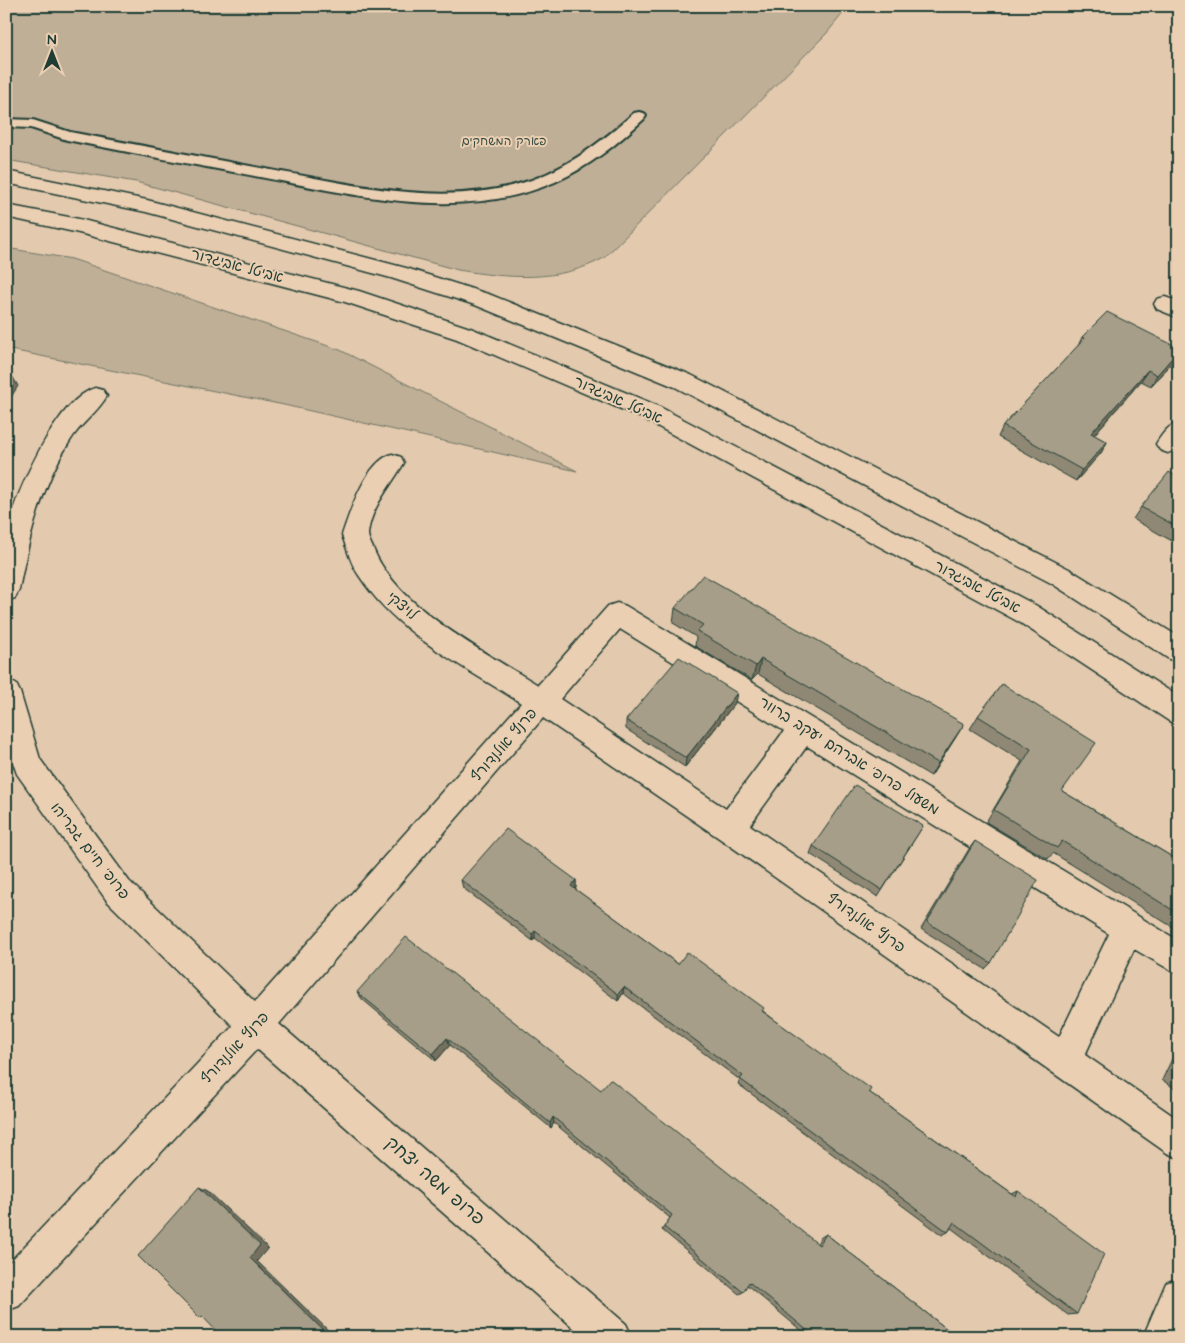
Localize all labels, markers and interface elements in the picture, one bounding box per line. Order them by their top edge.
north arrow [28,28,78,78]
text: N [48,30,57,50]
park label: פארק המשחקים [461,133,547,150]
street label: אביטל אביגדור [188,244,286,288]
street label: אביטל אביגדור [570,371,666,429]
street label: אביטל אביגדור [930,555,1024,619]
street label: לויצקי [382,587,422,625]
street label: משעול פרופ' אברהם יעקב ברוור [755,692,943,820]
street label: פרנץ אולנדורף [466,704,542,786]
street label: פרופ' חיים גבריהו [45,798,135,904]
street label: פרנץ אולנדורף [822,888,910,958]
street label: פרנץ אולנדורף [196,1007,274,1089]
street label: פרופ משה יצחק [380,1131,490,1231]

